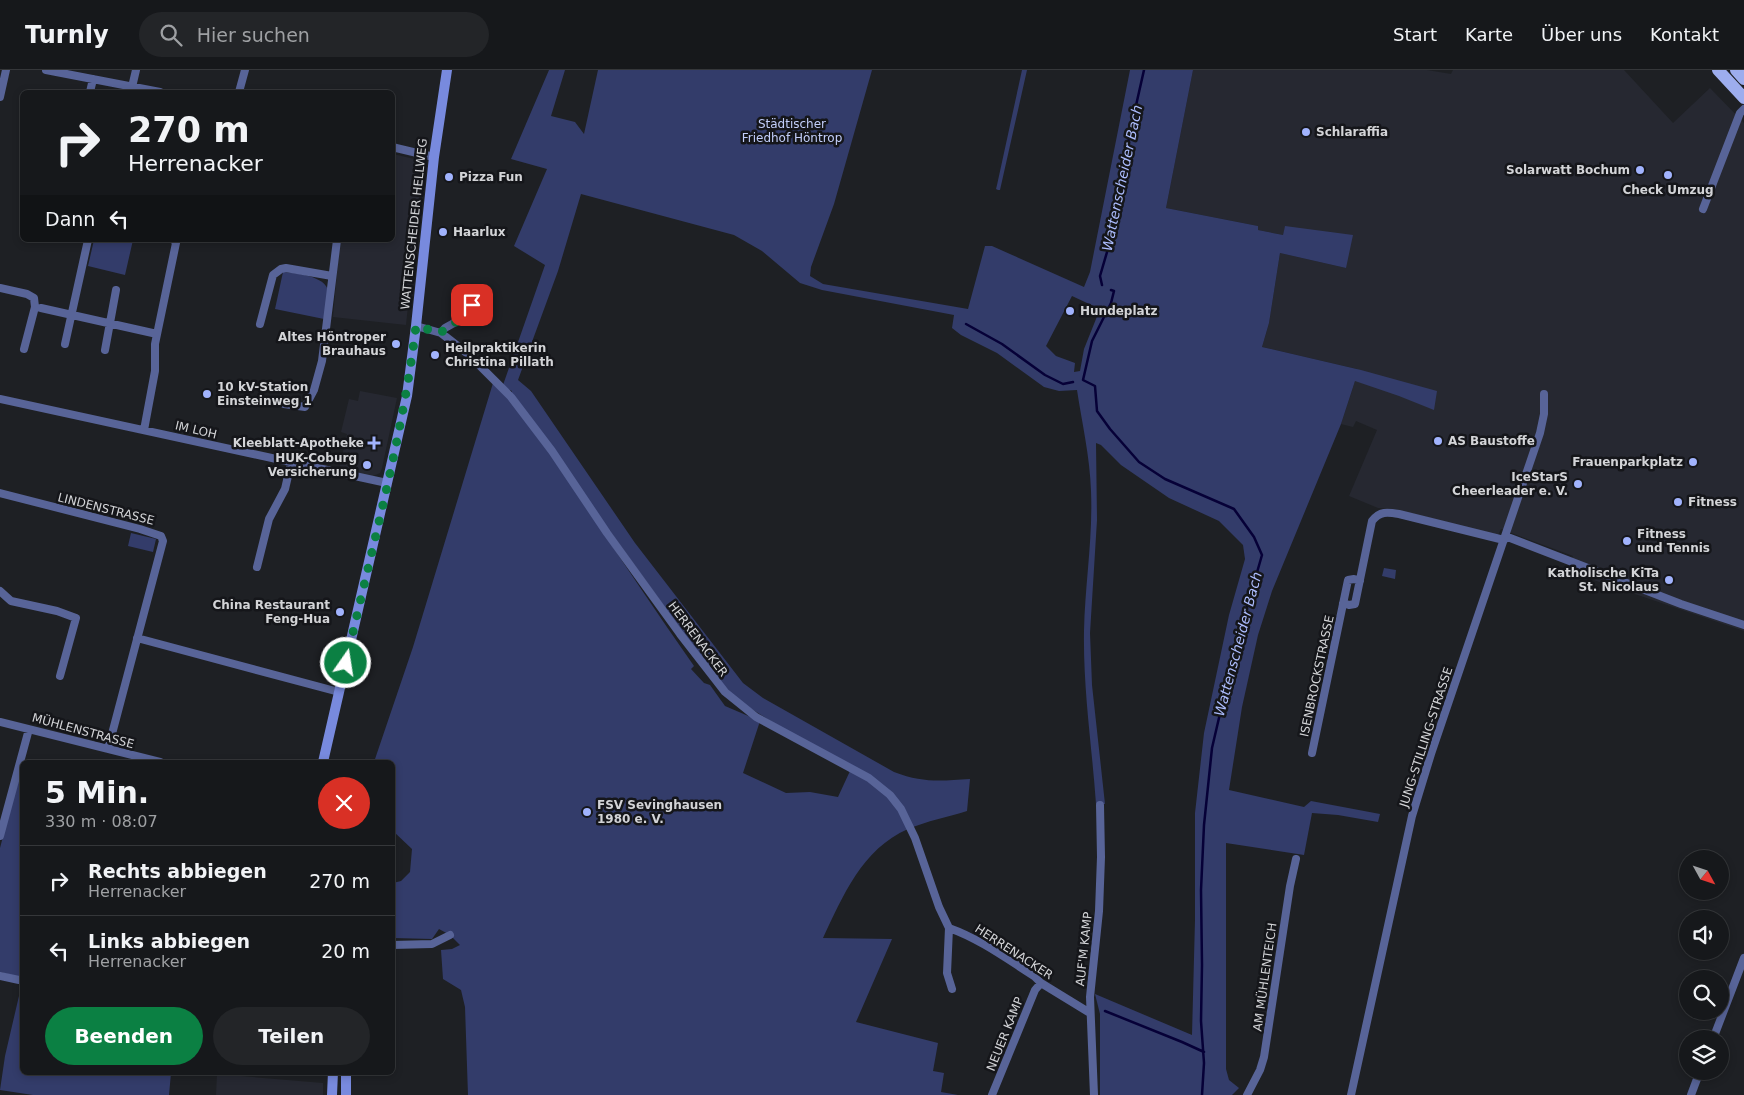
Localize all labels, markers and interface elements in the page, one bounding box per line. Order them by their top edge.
search box [139,12,489,57]
text: Turnly [25,21,109,49]
icon: search [157,21,185,49]
text: Hier suchen [197,24,310,46]
text: Start [1393,24,1437,45]
text: Karte [1465,24,1513,45]
text: Über uns [1541,24,1622,45]
text: Kontakt [1650,24,1719,45]
water label: Wattenscheider Bach [1099,103,1145,253]
icon: right [45,110,110,175]
text: 270 m [128,110,250,150]
park label: Städtischer Friedhof Höntrop [742,117,842,145]
place label: Schlaraffia [1316,125,1388,139]
marker: Schlaraffia [1300,126,1312,138]
street label: WATTENSCHEIDER HELLWEG [398,138,430,310]
text: Herrenacker [128,151,263,176]
place label: Solarwatt Bochum [1506,163,1630,177]
marker: Solarwatt Bochum [1634,164,1646,176]
marker: Check Umzug [1662,169,1674,181]
place label: Pizza Fun [459,170,523,184]
marker: Pizza Fun [443,171,455,183]
place label: Check Umzug [1622,183,1714,197]
icon: left [105,205,133,233]
text: Dann [45,208,95,230]
place label: Haarlux [453,225,506,239]
marker: Haarlux [437,226,449,238]
pin [451,284,493,326]
icon: arrive [458,291,486,319]
place label: Hundeplatz [1080,304,1157,318]
marker: Hundeplatz [1064,305,1076,317]
place label: Altes Höntroper Brauhaus [278,330,386,358]
marker: Altes Höntroper Brauhaus [390,338,402,350]
place label: Heilpraktikerin Christina Pillath [445,341,554,369]
marker: Heilpraktikerin Christina Pillath [429,349,441,361]
place label: 10 kV-Station Einsteinweg 1 [217,380,312,408]
marker: 10 kV-Station Einsteinweg 1 [201,388,213,400]
street label: IM LOH [174,418,218,442]
place label: AS Baustoffe [1448,434,1535,448]
marker: AS Baustoffe [1432,435,1444,447]
place label: Kleeblatt-Apotheke [233,436,364,450]
marker: Kleeblatt-Apotheke [368,437,380,449]
place label: HUK-Coburg Versicherung [268,451,357,479]
place label: Frauenparkplatz [1572,455,1683,469]
marker: Frauenparkplatz [1687,456,1699,468]
marker: HUK-Coburg Versicherung [361,459,373,471]
place label: IceStarS Cheerleader e. V. [1452,470,1568,498]
marker: IceStarS Cheerleader e. V. [1572,478,1584,490]
street label: LINDENSTRASSE [56,490,156,528]
place label: Fitness [1688,495,1737,509]
marker: Fitness [1672,496,1684,508]
place label: Fitness und Tennis [1637,527,1710,555]
marker: Fitness und Tennis [1621,535,1633,547]
place label: Katholische KiTa St. Nicolaus [1548,566,1659,594]
water label: Wattenscheider Bach [1211,570,1265,718]
marker: Katholische KiTa St. Nicolaus [1663,574,1675,586]
place label: China Restaurant Feng-Hua [213,598,330,626]
street label: HERRENACKER [665,599,731,679]
marker: China Restaurant Feng-Hua [334,606,346,618]
street label: ISENBROCKSTRASSE [1297,614,1337,738]
position arrow [319,636,371,688]
street label: JUNG-STILLING-STRASSE [1396,665,1455,810]
street label: MÜHLENSTRASSE [30,709,136,751]
text: 5 Min. [45,775,149,810]
button: close [318,777,370,829]
place label: FSV Sevinghausen 1980 e. V. [597,798,722,826]
marker: FSV Sevinghausen 1980 e. V. [581,806,593,818]
text: 330 m · 08:07 [45,812,158,831]
north arrow [1679,850,1729,900]
map controls [1679,850,1729,1080]
text: Rechts abbiegen [88,860,267,882]
icon: right [45,867,73,895]
text: 270 m [309,870,370,892]
text: Herrenacker [88,882,186,901]
button: sound [1679,910,1729,960]
street label: AUF'M KAMP [1073,911,1095,987]
street label: AM MÜHLENTEICH [1248,921,1280,1032]
street label: HERRENACKER [972,922,1056,982]
text: Links abbiegen [88,930,250,952]
icon: left [45,937,73,965]
text: 20 m [321,940,370,962]
text: Herrenacker [88,952,186,971]
button: search [1679,970,1729,1020]
street label: NEUER KAMP [984,995,1026,1073]
button: Beenden [45,1007,203,1065]
button: Teilen [213,1007,370,1065]
button: layers [1679,1030,1729,1080]

